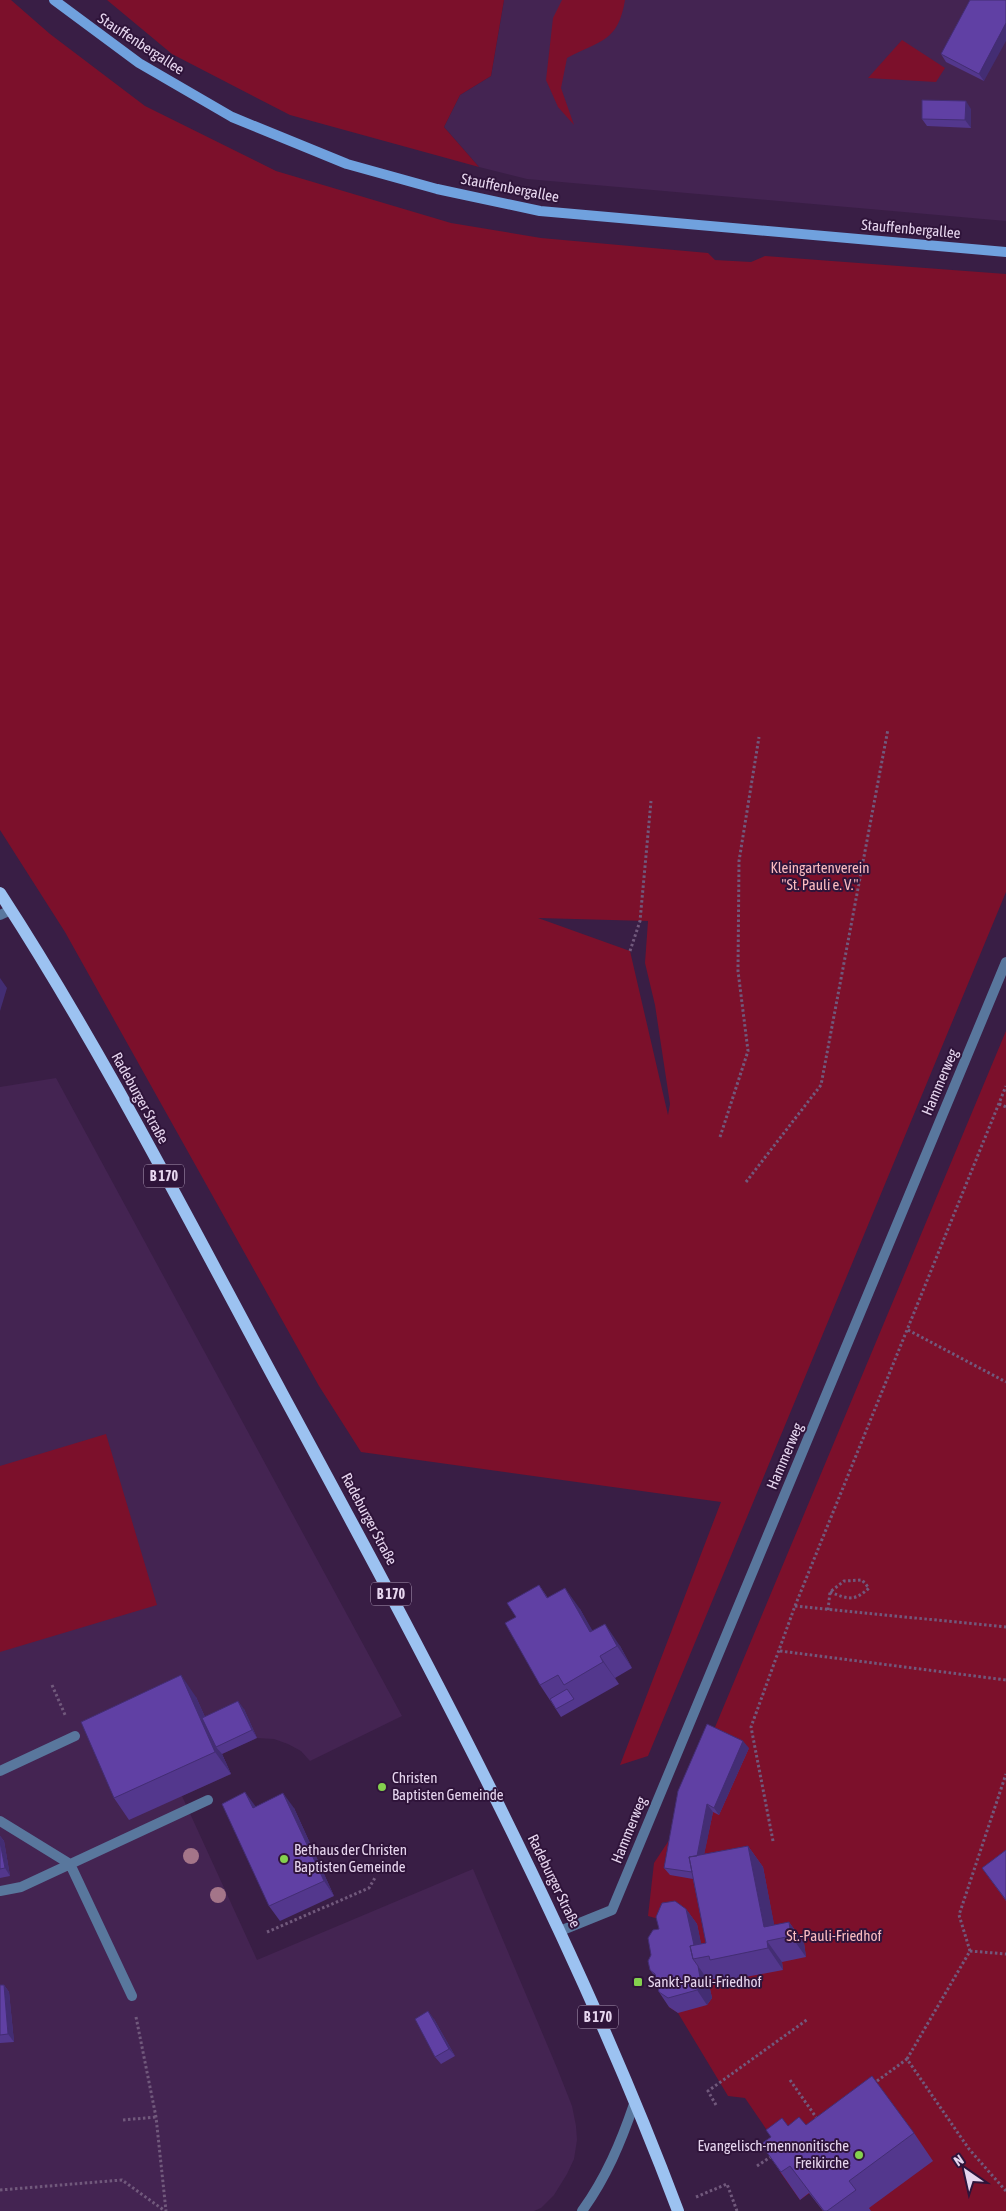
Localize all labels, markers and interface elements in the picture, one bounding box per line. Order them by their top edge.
street label: Stauffenbergallee [95,9,188,78]
street label: Stauffenbergallee [460,170,561,205]
street label: Stauffenbergallee [861,216,961,241]
park label: Kleingartenverein "St. Pauli e. V." [770,859,870,893]
street label: Hammerweg [918,1045,961,1118]
street label: Radeburger Straße [108,1049,173,1147]
road number: B 170 [144,1164,184,1188]
street label: Hammerweg [763,1419,806,1492]
street label: Radeburger Straße [338,1470,401,1568]
road number: B 170 [371,1582,411,1606]
place label: Christen Baptisten Gemeinde [392,1769,504,1803]
marker: Christen Baptisten Gemeinde [376,1781,388,1793]
street label: Hammerweg [607,1793,650,1866]
street label: Radeburger Straße [525,1831,584,1930]
place label: Bethaus der Christen Baptisten Gemeinde [294,1841,407,1875]
marker: Bethaus der Christen Baptisten Gemeinde [278,1853,290,1865]
park label: St.-Pauli-Friedhof [786,1927,882,1944]
place label: Sankt-Pauli-Friedhof [648,1973,762,1990]
marker: Sankt-Pauli-Friedhof [632,1976,644,1988]
road number: B 170 [578,2005,618,2028]
place label: Evangelisch-mennonitische Freikirche [697,2137,849,2171]
north arrow [941,2146,991,2196]
marker: Evangelisch-mennonitische Freikirche [853,2149,865,2161]
text: N [951,2151,967,2169]

